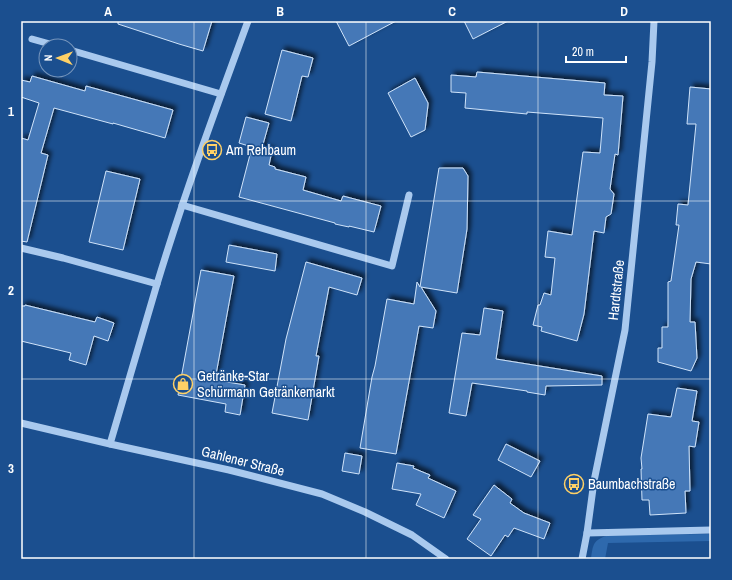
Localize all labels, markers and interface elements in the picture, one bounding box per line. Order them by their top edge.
text: A [104,3,112,20]
text: B [276,3,284,20]
text: C [448,3,456,20]
text: D [620,3,628,20]
north arrow [38,38,78,78]
scale bar [566,38,626,64]
text: 20 m [572,44,594,60]
text: N [41,54,55,61]
text: 1 [8,103,14,120]
bus stop icon: Am Rehbaum [201,139,223,161]
place label: Am Rehbaum [225,141,296,159]
street label: Hardtstraße [604,259,628,321]
text: 2 [8,282,14,299]
place label: Getränke-Star Schürmann Getränkemarkt [197,367,335,401]
shop icon: Getränke-Star Schürmann Getränkemarkt [172,373,194,395]
street label: Gahlener Straße [200,442,286,480]
text: 3 [8,460,14,477]
bus stop icon: Baumbachstraße [563,473,585,495]
place label: Baumbachstraße [588,475,675,493]

